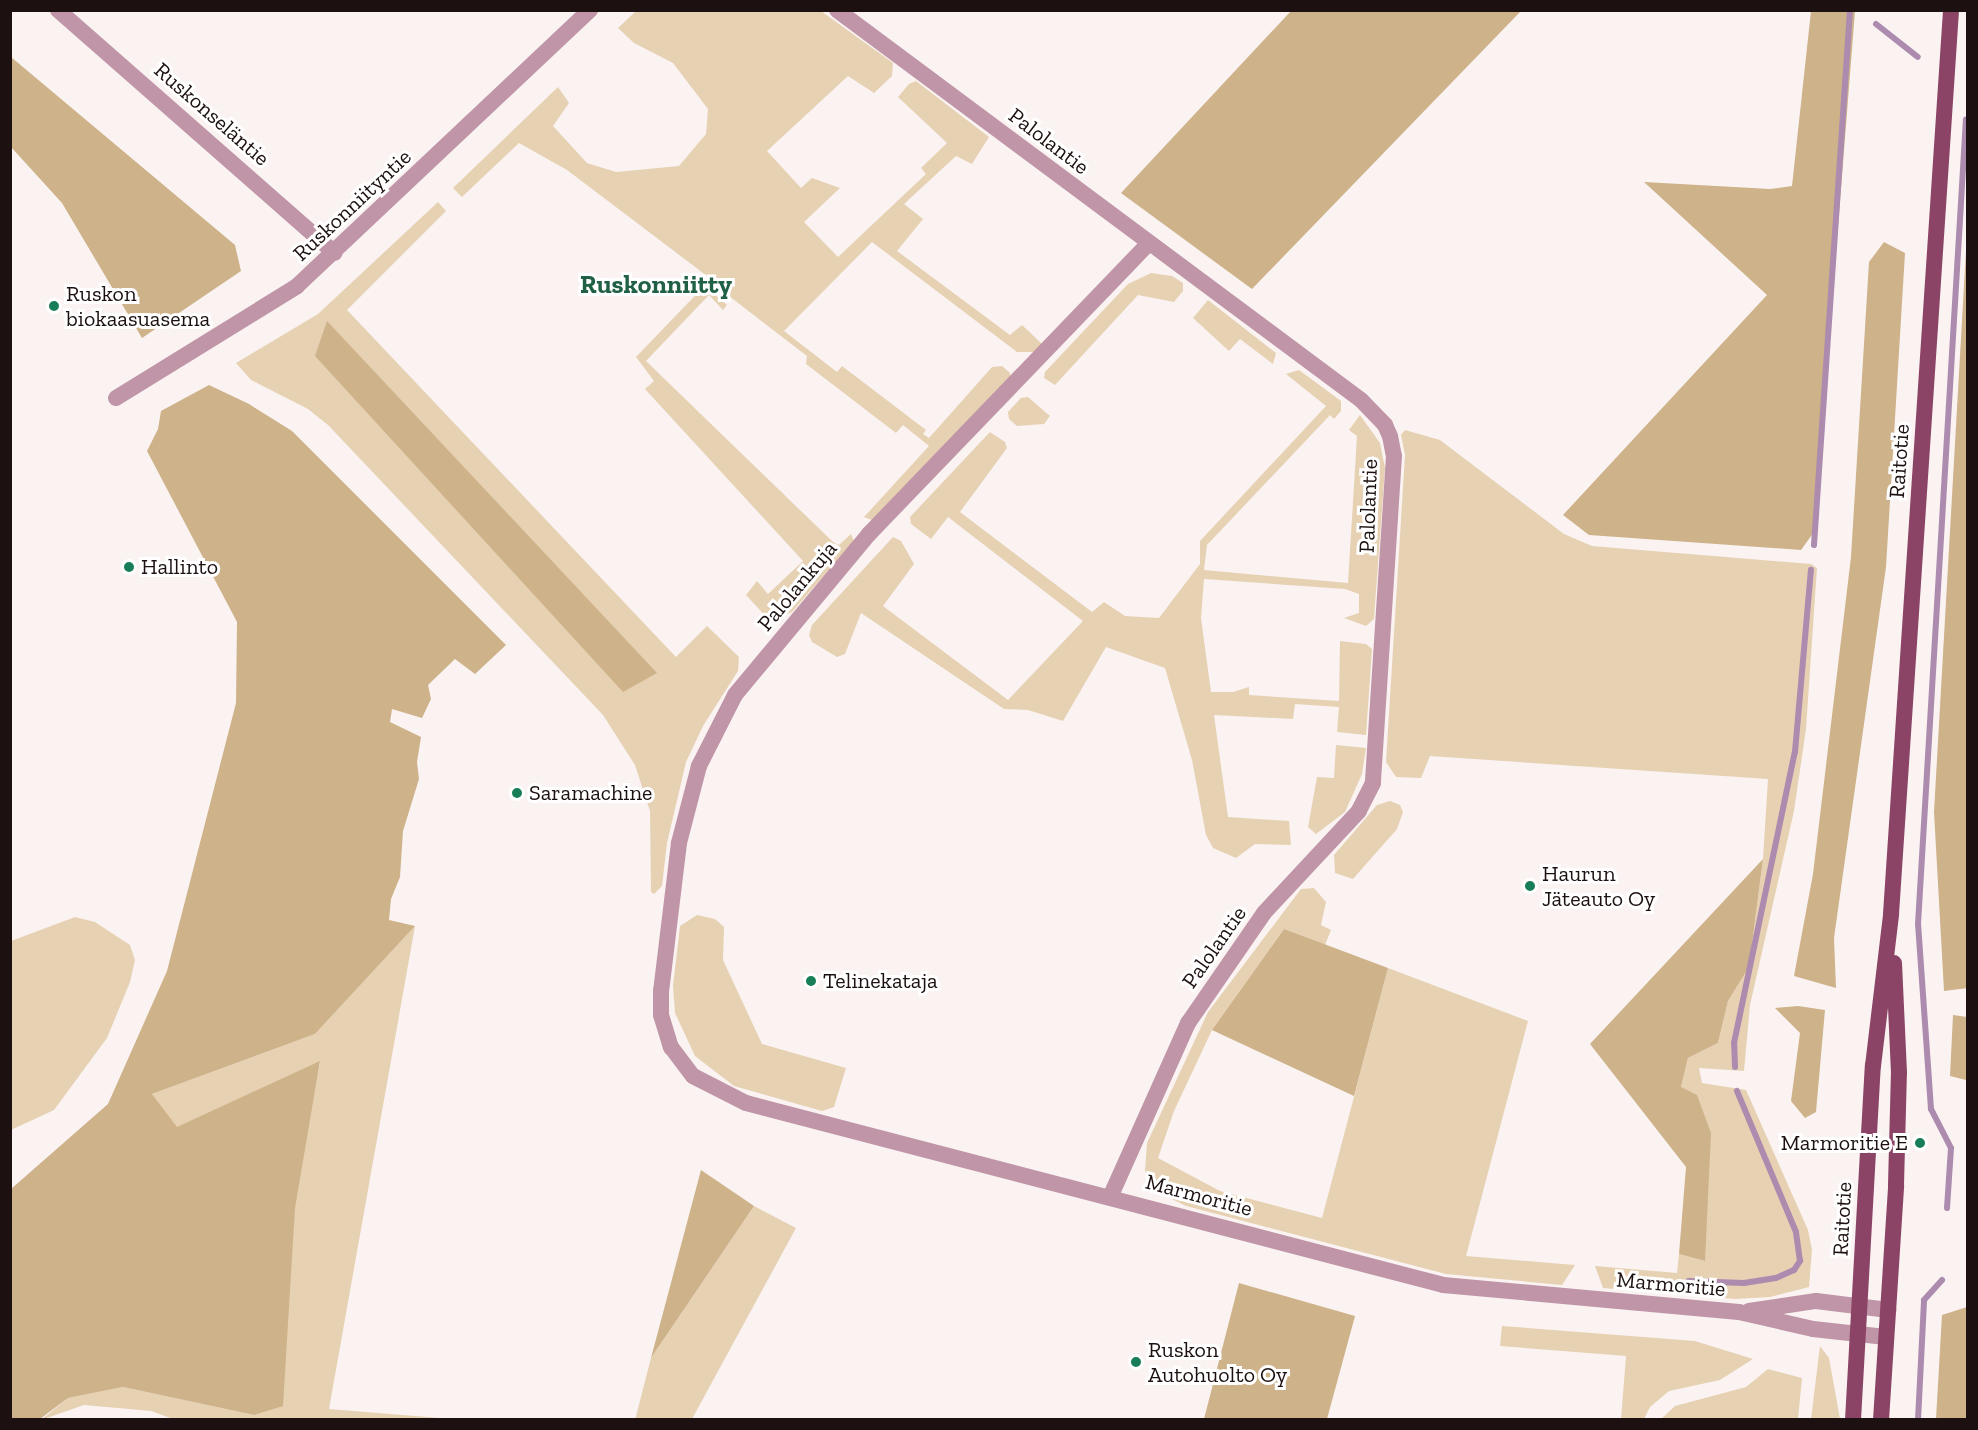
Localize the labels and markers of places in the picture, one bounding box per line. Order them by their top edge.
place label: Ruskon biokaasuasema [66,280,210,332]
marker: Ruskon biokaasuasema [47,299,61,313]
place label: Hallinto [141,554,218,580]
marker: Hallinto [122,560,136,574]
place label: Saramachine [529,780,652,806]
marker: Saramachine [510,786,524,800]
place label: Haurun Jäteauto Oy [1542,860,1655,912]
marker: Haurun Jäteauto Oy [1523,879,1537,893]
place label: Telinekataja [823,968,938,994]
marker: Telinekataja [804,974,818,988]
place label: Marmoritie E [1781,1130,1908,1156]
marker: Marmoritie E [1913,1136,1927,1150]
place label: Ruskon Autohuolto Oy [1148,1336,1287,1388]
marker: Ruskon Autohuolto Oy [1129,1355,1143,1369]

